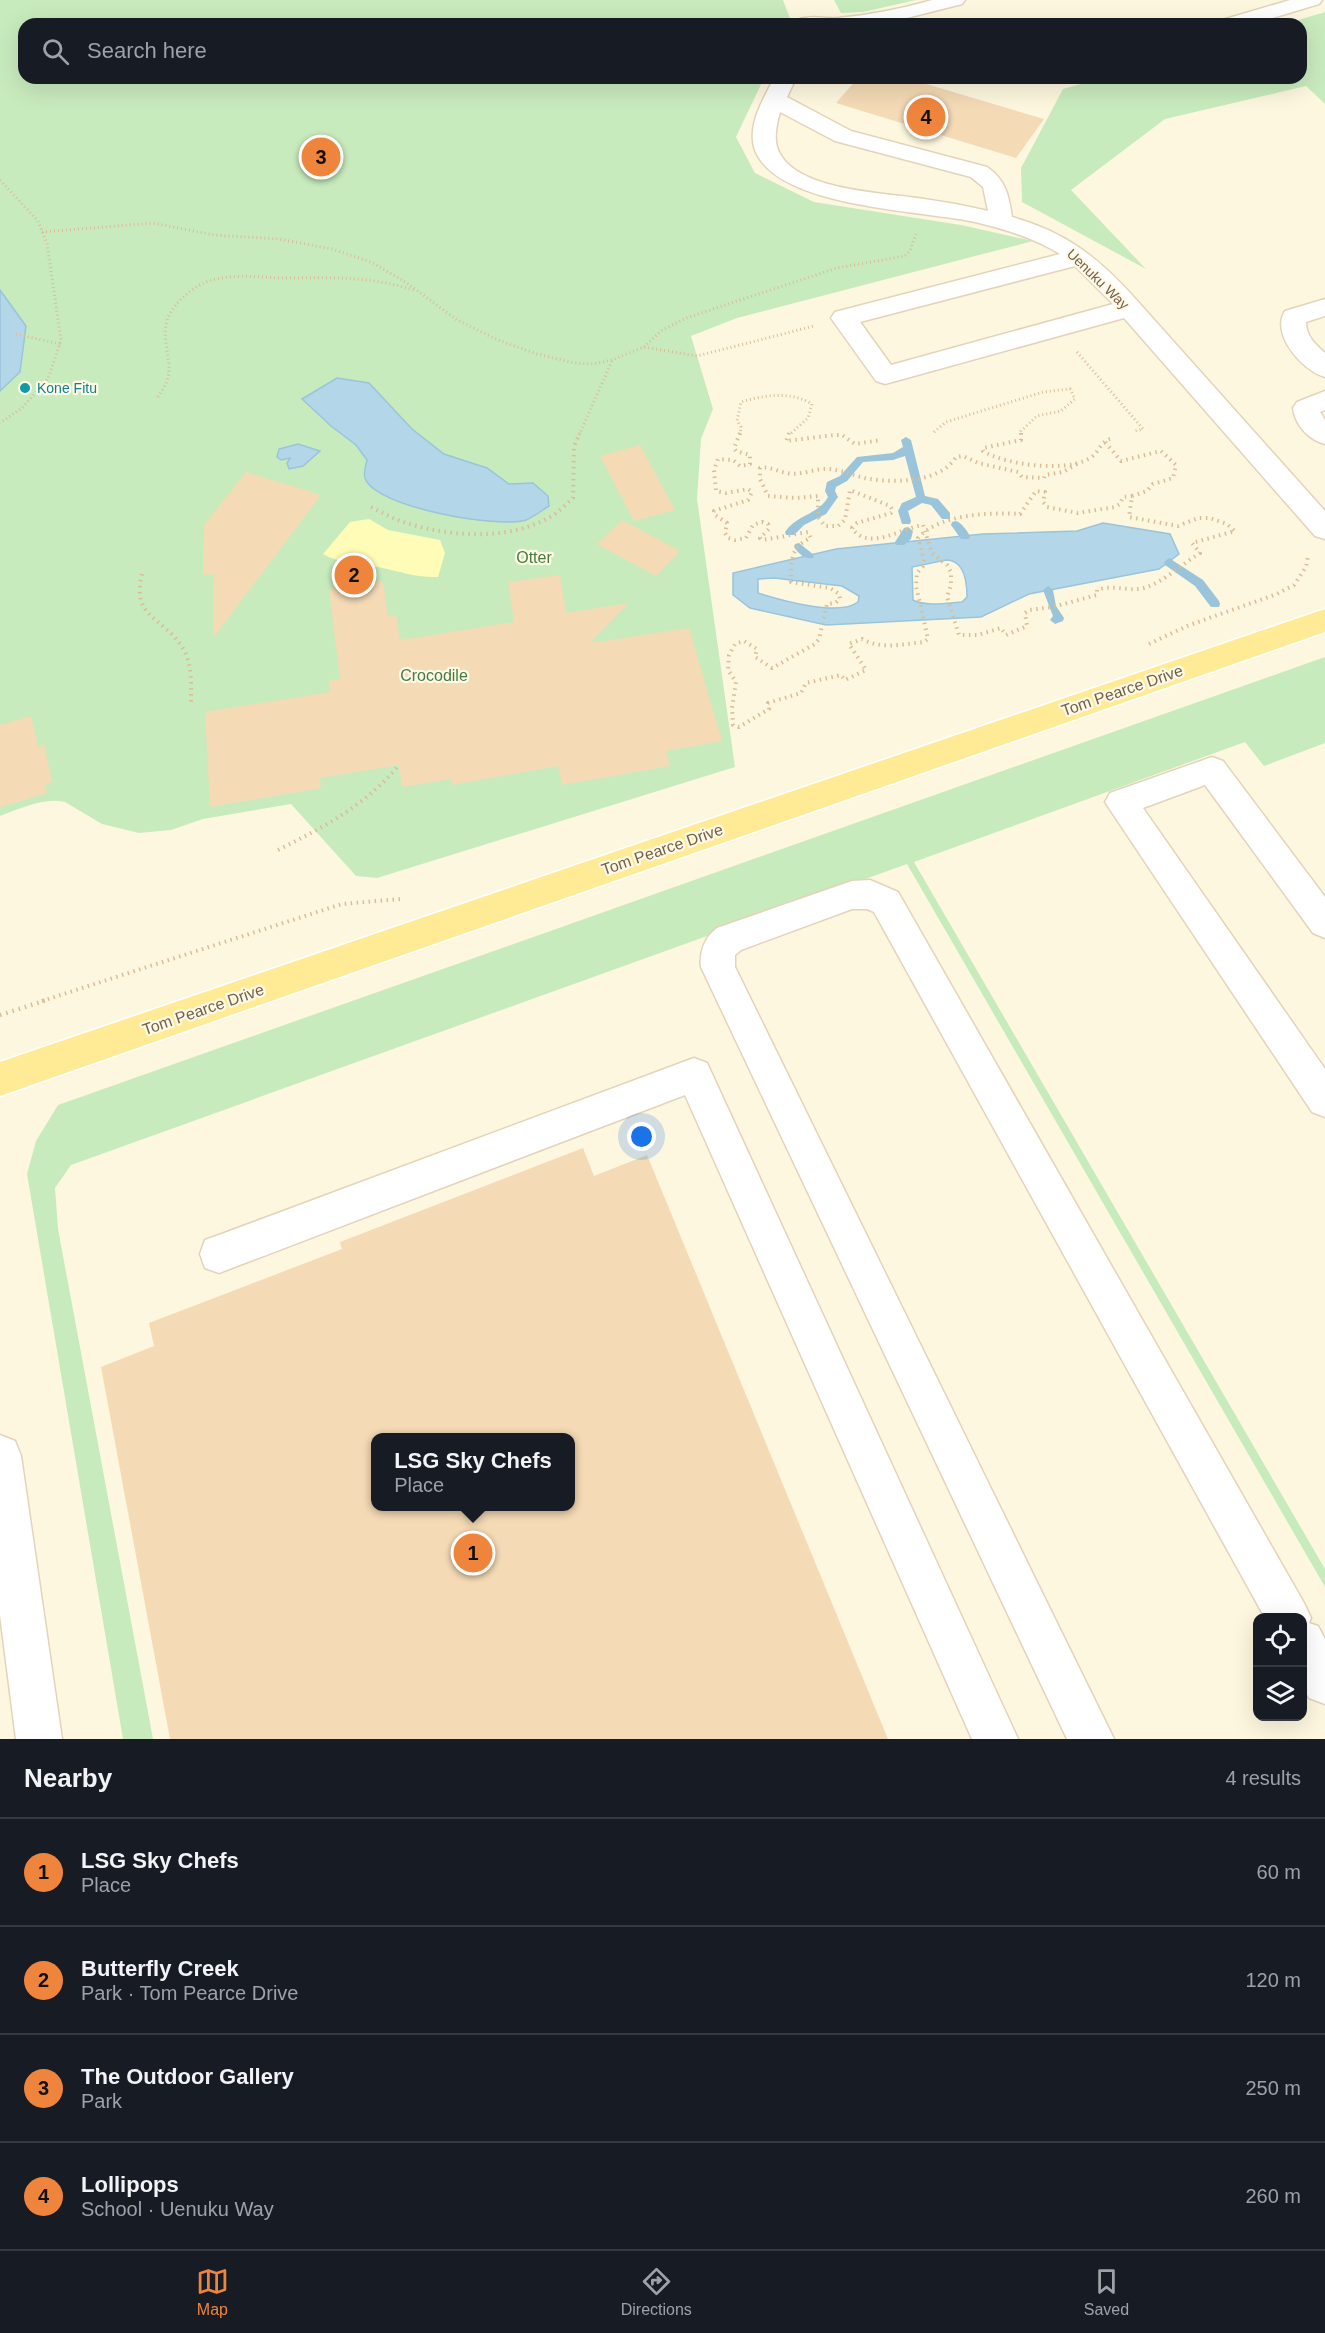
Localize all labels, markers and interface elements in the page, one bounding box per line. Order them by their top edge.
search box [18,18,1307,84]
icon: search [39,35,72,68]
text: Search here [87,38,207,63]
pin: 4 [906,94,946,140]
pin: 3 [302,134,340,180]
street label: Uenuku Way [1064,246,1132,312]
place label: Kone Fitu [37,380,97,396]
marker: Kone Fitu [18,381,32,395]
park label: Otter [516,549,552,566]
pin: 2 [334,552,374,598]
street label: Tom Pearce Drive [1059,662,1185,719]
park label: Crocodile [400,667,468,684]
street label: Tom Pearce Drive [599,821,725,878]
street label: Tom Pearce Drive [140,981,266,1038]
your location [627,1122,656,1151]
popup [371,1433,575,1511]
text: LSG Sky Chefs [394,1448,552,1473]
text: Place [394,1474,444,1496]
pin: 1 [454,1530,492,1576]
map controls [1253,1613,1307,1721]
button: locate [1253,1613,1307,1667]
button: layers [1253,1667,1307,1721]
text: Nearby [24,1763,112,1793]
text: 4 results [1225,1767,1301,1789]
text: LSG Sky Chefs [81,1848,239,1873]
text: 1 [38,1861,49,1883]
text: 60 m [1257,1861,1301,1883]
text: Place [81,1874,131,1896]
text: Butterfly Creek [81,1956,239,1981]
text: 2 [38,1969,49,1991]
text: 120 m [1245,1969,1301,1991]
text: Park · Tom Pearce Drive [81,1982,298,2004]
text: The Outdoor Gallery [81,2064,294,2089]
text: 3 [38,2077,49,2099]
text: 250 m [1245,2077,1301,2099]
text: Park [81,2090,122,2112]
text: Lollipops [81,2172,179,2197]
text: 4 [38,2185,49,2207]
text: 260 m [1245,2185,1301,2207]
text: School · Uenuku Way [81,2198,274,2220]
tab: Map [196,2265,229,2319]
tab: Directions [621,2265,692,2319]
tab: Saved [1084,2265,1129,2319]

